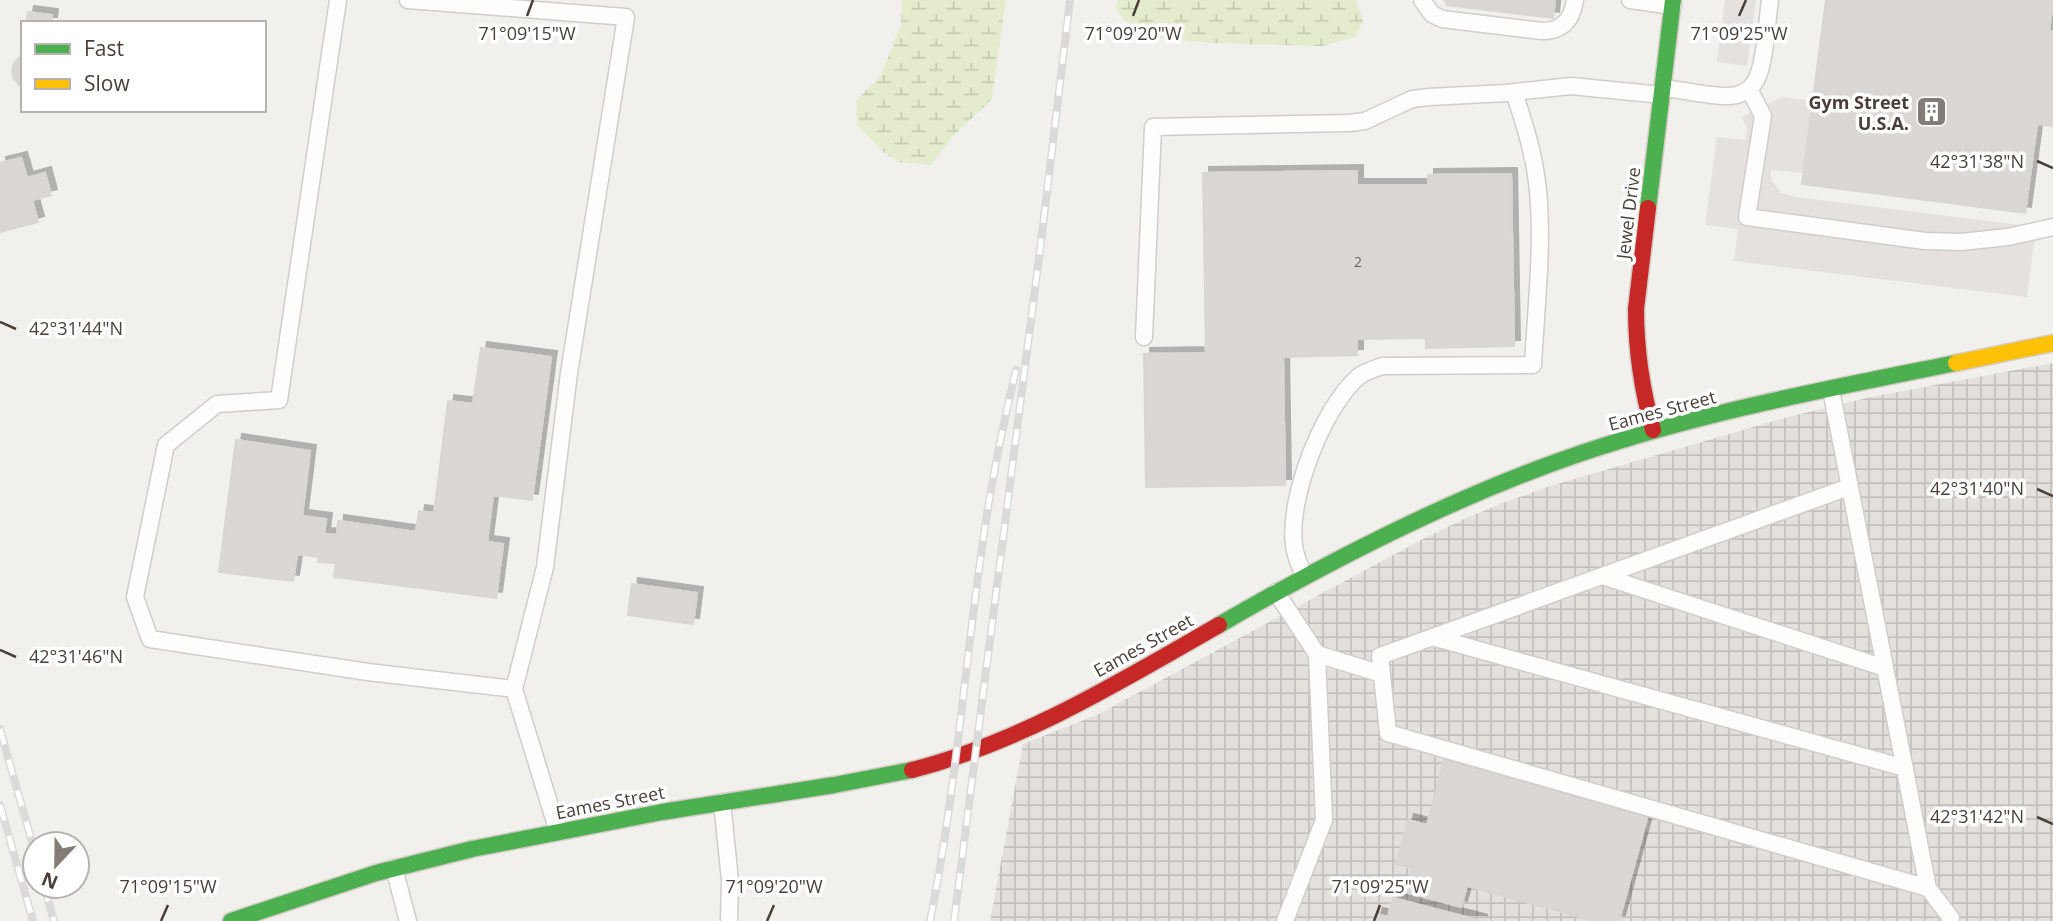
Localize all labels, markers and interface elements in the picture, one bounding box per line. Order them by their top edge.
legend [21,21,266,112]
text: 71°09'15"W [478,21,576,45]
text: 71°09'20"W [1084,21,1182,45]
text: 71°09'25"W [1690,21,1788,45]
text: Fast [84,34,124,62]
text: Slow [84,69,130,97]
place label: Gym Street U.S.A. [1808,90,1909,135]
building icon: Gym Street U.S.A. [1915,95,1949,129]
text: 42°31'38"N [1930,149,2024,173]
street label: Jewel Drive [1610,166,1646,262]
house number: 2 [1354,252,1362,271]
text: 42°31'44"N [29,316,123,340]
street label: Eames Street [1606,384,1718,436]
text: 42°31'40"N [1930,476,2024,500]
street label: Eames Street [1089,608,1197,682]
text: 42°31'46"N [29,644,123,668]
street label: Eames Street [554,780,666,824]
text: 42°31'42"N [1930,804,2024,828]
north arrow [21,830,91,900]
text: N [38,866,62,896]
text: 71°09'15"W [119,874,217,898]
text: 71°09'20"W [725,874,823,898]
text: 71°09'25"W [1331,874,1429,898]

